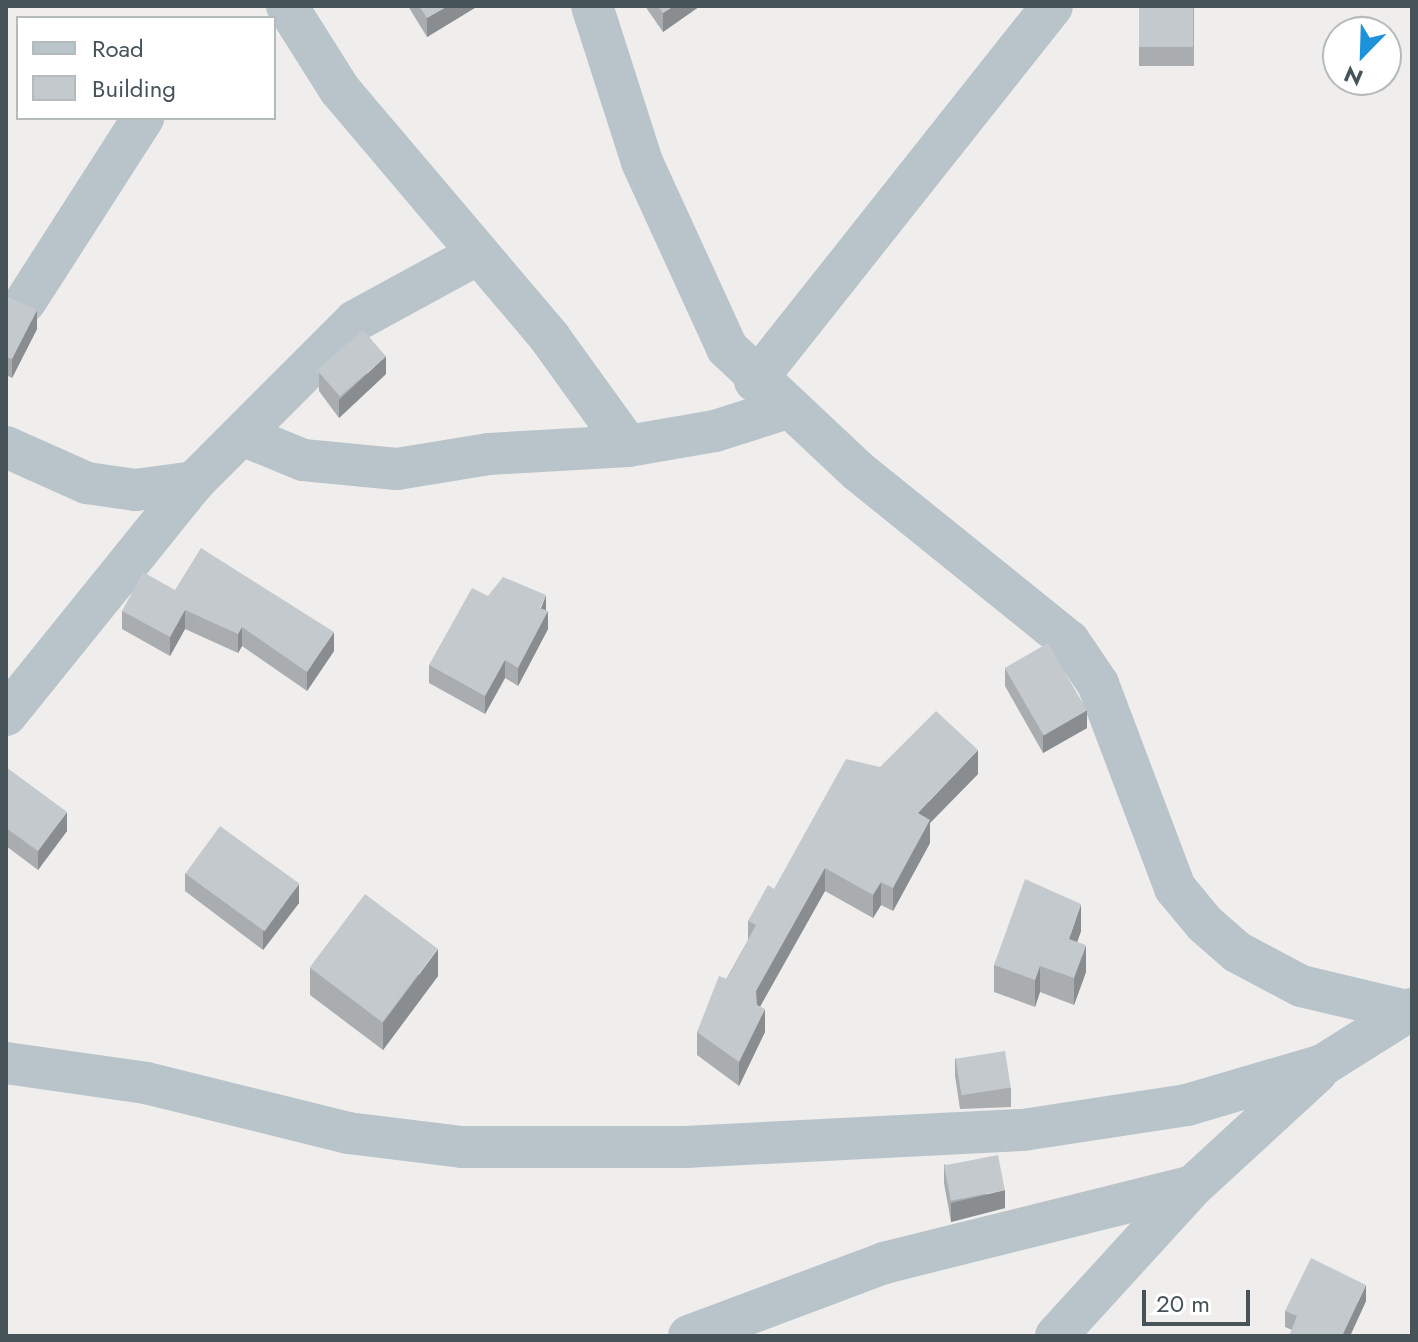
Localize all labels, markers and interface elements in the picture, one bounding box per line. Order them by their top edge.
legend [16,16,276,120]
north arrow [1322,16,1402,96]
text: Road [92,31,144,66]
text: N [1339,58,1368,94]
text: Building [92,71,176,106]
scale bar [1146,1274,1254,1324]
text: 20 m [1156,1286,1210,1321]

